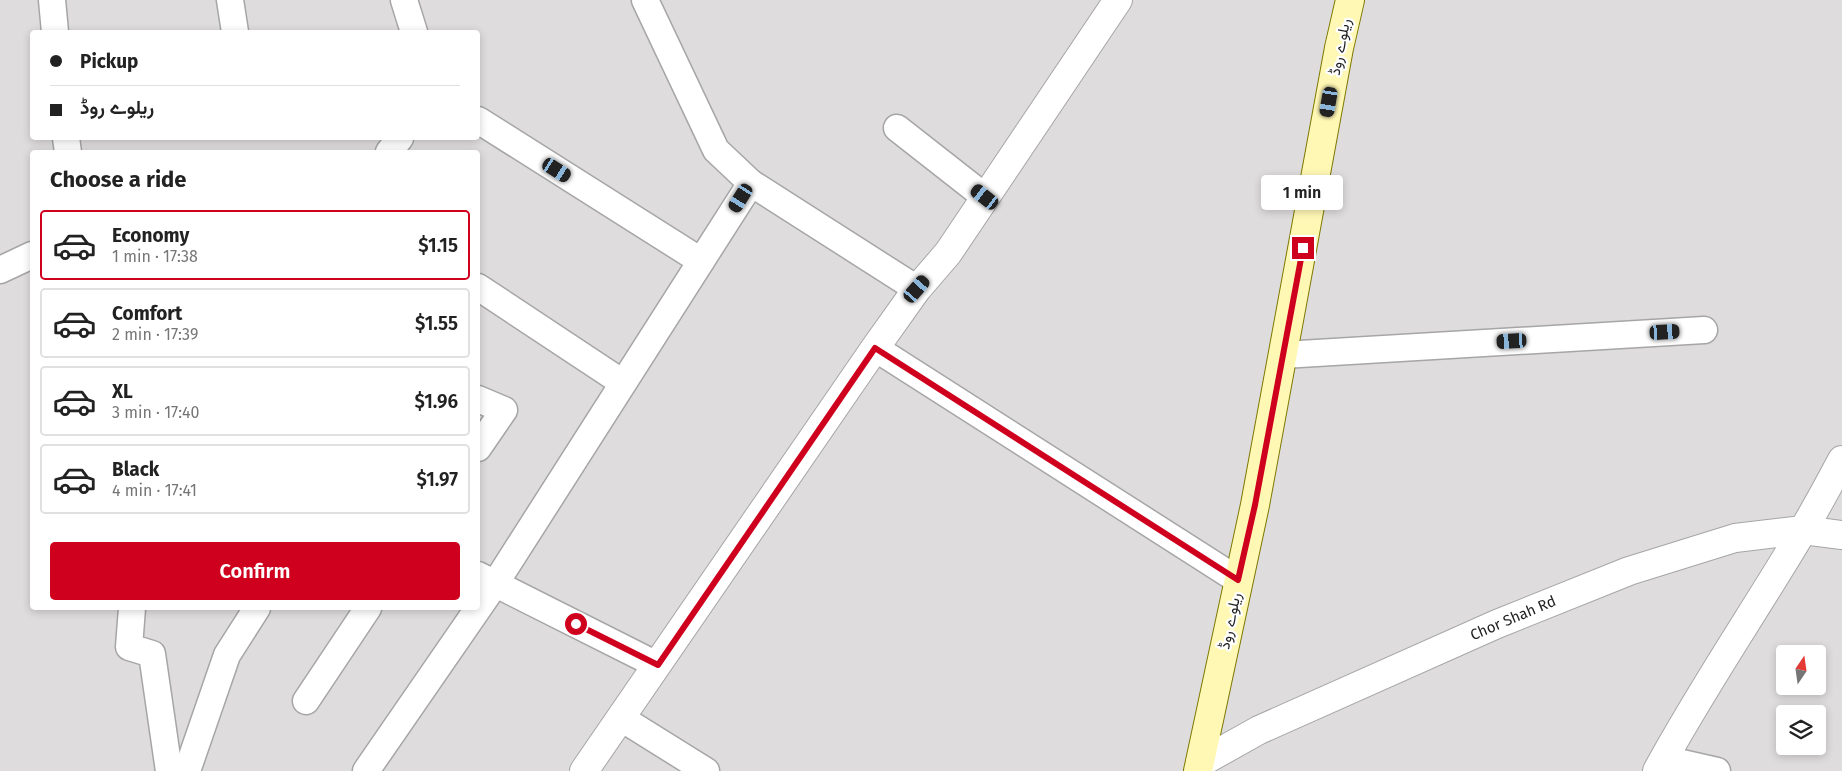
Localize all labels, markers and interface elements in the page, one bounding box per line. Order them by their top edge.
street label: ریلوے روڈ [1326,17,1354,77]
text: Pickup [80,50,138,73]
car [1319,86,1338,118]
text: ریلوے روڈ [80,96,154,119]
car [540,156,573,184]
text: Choose a ride [50,166,186,193]
callout: 1 min [1262,176,1344,210]
car [726,181,755,215]
car [968,182,1001,212]
text: 1 min [1283,183,1321,202]
icon: car [52,223,97,268]
text: Economy [112,224,189,247]
text: $1.15 [418,234,458,257]
route end [1292,237,1314,259]
text: 1 min · 17:38 [112,247,198,266]
car [901,273,932,305]
icon: car [52,301,97,346]
text: Comfort [112,302,182,325]
text: $1.55 [415,312,458,335]
car [1649,324,1680,340]
text: 2 min · 17:39 [112,325,198,344]
car [1496,333,1527,349]
icon: car [52,379,97,424]
text: XL [112,380,133,403]
text: $1.96 [414,390,458,413]
text: 3 min · 17:40 [112,403,199,422]
icon: car [52,457,97,502]
text: Black [112,458,159,481]
text: $1.97 [416,468,458,491]
text: 4 min · 17:41 [112,481,197,500]
button: Confirm [50,542,460,600]
street label: ریلوے روڈ [1215,591,1245,651]
street label: Chor Shah Rd [1467,592,1559,644]
route start [565,613,587,635]
north arrow [1776,645,1826,695]
map controls [1776,645,1826,755]
button: layers [1776,705,1826,755]

